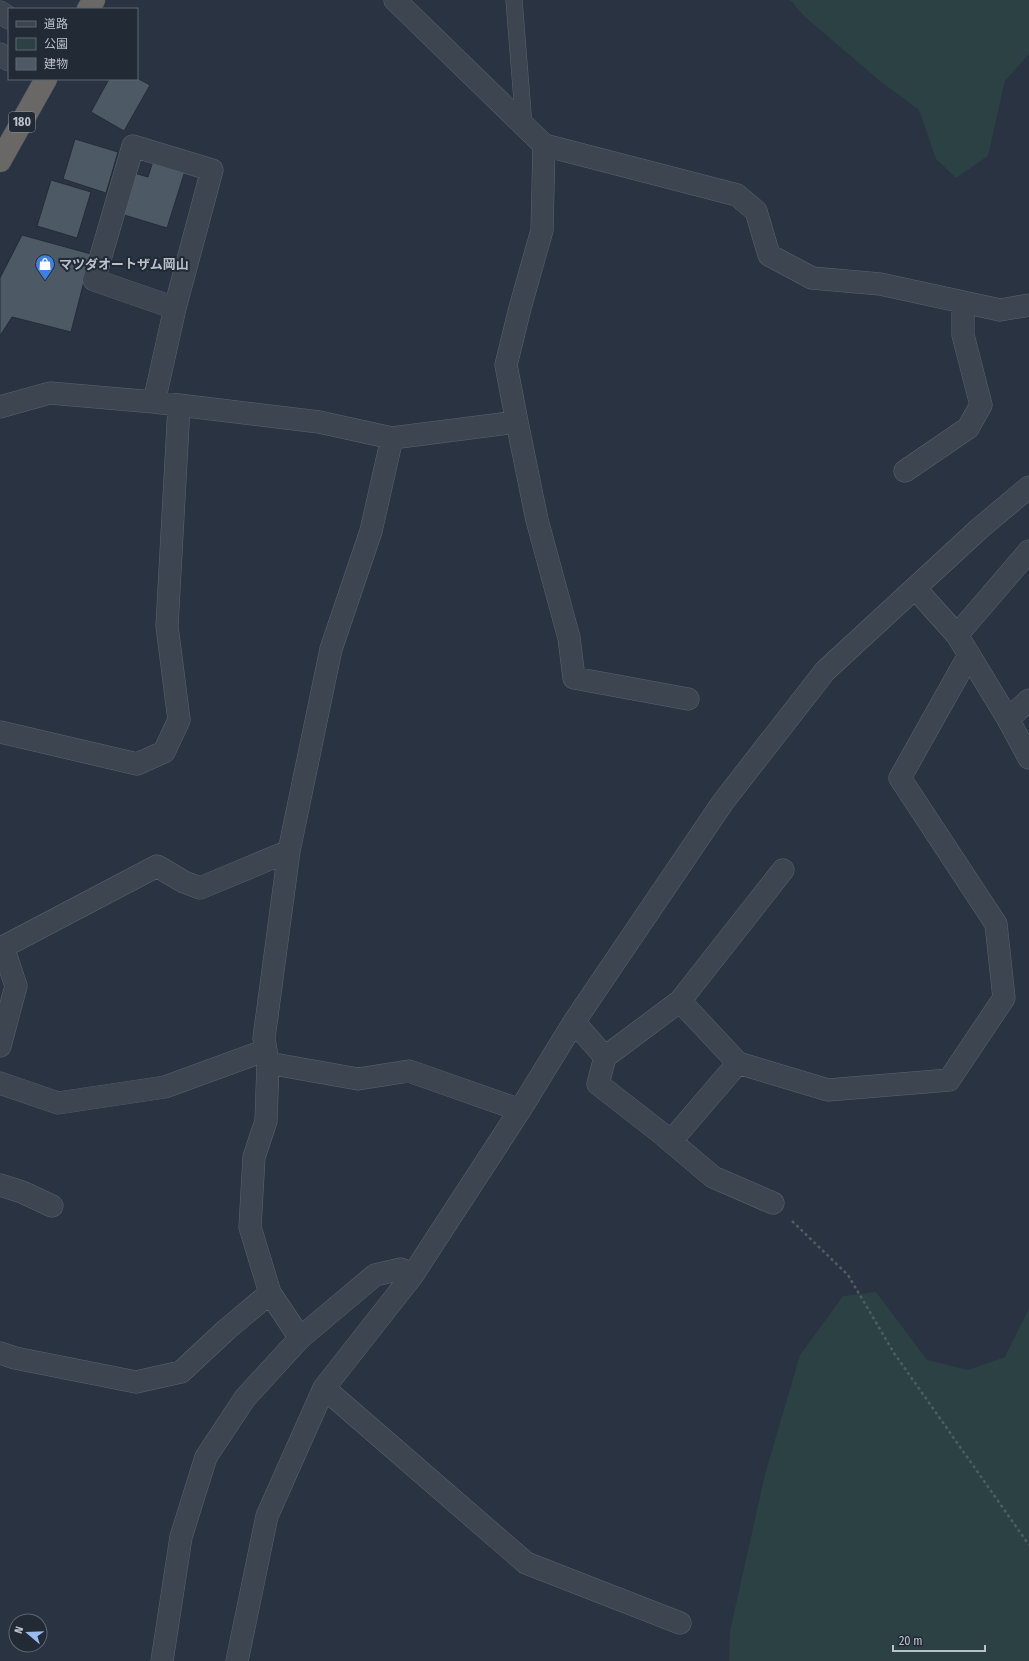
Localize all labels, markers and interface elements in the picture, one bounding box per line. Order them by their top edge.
legend [8,8,138,80]
text: 道路 [44,17,68,31]
text: 公園 [44,37,68,51]
text: 建物 [44,57,68,71]
road number: 180 [9,112,35,132]
shop icon: マツダオートザム岡山 [34,253,56,281]
place label: マツダオートザム岡山 [59,257,189,272]
north arrow [8,1613,48,1653]
text: N [12,1625,26,1635]
scale bar [893,1627,985,1653]
text: 20 m [899,1634,923,1648]

